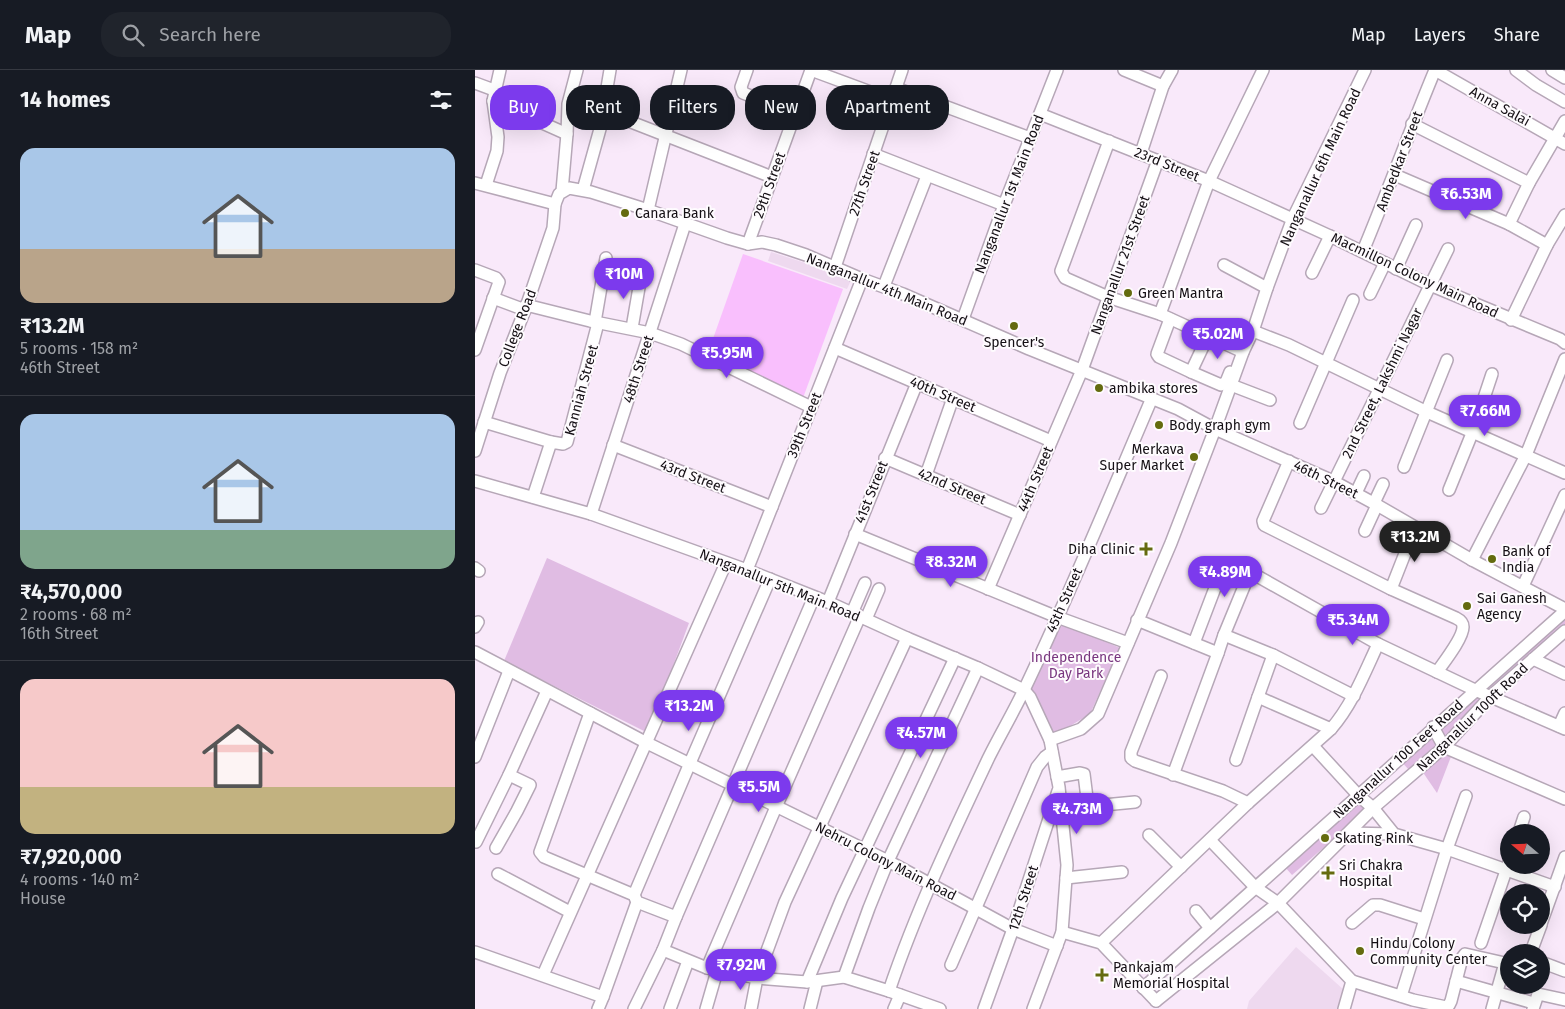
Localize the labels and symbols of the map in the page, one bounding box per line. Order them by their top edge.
street label: Anna Salai [1467,83,1533,130]
street label: Nanganallur 6th Main Road [1276,86,1365,249]
street label: Ambedkar Street [1373,108,1427,214]
street label: Nanganallur 1st Main Road [971,112,1048,276]
street label: 23rd Street [1132,144,1203,186]
street label: 27th Street [845,147,884,218]
street label: 29th Street [750,149,790,221]
pin: ₹6.53M [1425,178,1507,220]
street label: Nanganallur 21st Street [1087,192,1154,337]
place label: Canara Bank [635,205,715,222]
marker: Canara Bank [619,207,631,219]
street label: Macmillon Colony Main Road [1328,229,1501,322]
street label: Nanganallur 4th Main Road [804,249,970,330]
pin: ₹10M [594,258,654,300]
place label: Green Mantra [1138,285,1223,302]
street label: College Road [495,287,540,370]
marker: Green Mantra [1122,287,1134,299]
street label: 2nd Street, Lakshmi Nagar [1339,305,1427,461]
pin: ₹5.02M [1177,318,1259,360]
marker: Spencer's [1008,320,1020,332]
street label: 48th Street [620,332,658,405]
place label: Spencer's [984,334,1045,351]
pin: ₹5.95M [686,336,768,379]
street label: Kanniah Street [561,342,602,438]
street label: 40th Street [907,373,979,416]
place label: ambika stores [1109,380,1198,397]
marker: ambika stores [1093,382,1105,394]
street label: 39th Street [784,389,826,460]
pin: ₹7.66M [1444,394,1526,437]
place label: Body graph gym [1169,417,1271,434]
marker: Body graph gym [1153,419,1165,431]
place label: Merkava Super Market [1100,441,1185,474]
street label: 44th Street [1014,443,1057,515]
marker: Merkava Super Market [1188,451,1200,463]
street label: 43rd Street [657,456,729,497]
street label: 46th Street [1291,456,1362,503]
street label: 41st Street [851,458,892,526]
street label: 42nd Street [915,464,989,509]
pin: ₹13.2M [1374,520,1456,563]
place label: Diha Clinic [1068,541,1135,558]
marker: Diha Clinic [1139,542,1153,556]
place label: Bank of India [1502,543,1551,576]
street label: Nanganallur 5th Main Road [697,545,863,626]
pin: ₹8.32M [910,546,992,588]
marker: Bank of India [1486,553,1498,565]
pin: ₹4.89M [1184,556,1266,598]
street label: 45th Street [1043,564,1087,635]
place label: Sai Ganesh Agency [1477,590,1547,623]
marker: Sai Ganesh Agency [1461,600,1473,612]
pin: ₹5.34M [1312,604,1394,646]
park label: Independence Day Park [1031,649,1121,682]
street label: Nanganallur 100ft Road [1413,660,1532,775]
pin: ₹13.2M [648,690,730,732]
street label: Nanganallur 100 Feet Road [1330,696,1467,822]
pin: ₹4.57M [880,716,962,759]
pin: ₹5.5M [724,770,794,813]
pin: ₹4.73M [1036,792,1118,835]
street label: Nehru Colony Main Road [812,818,959,904]
north arrow [1500,824,1550,874]
place label: Skating Rink [1335,830,1414,847]
marker: Skating Rink [1319,832,1331,844]
place label: Sri Chakra Hospital [1339,857,1403,890]
street label: 12th Street [1005,862,1042,933]
marker: Sri Chakra Hospital [1321,866,1335,880]
place label: Hindu Colony Community Center [1370,935,1487,968]
marker: Hindu Colony Community Center [1354,945,1366,957]
pin: ₹7.92M [700,948,782,991]
place label: Pankajam Memorial Hospital [1113,959,1229,992]
marker: Pankajam Memorial Hospital [1095,968,1109,982]

